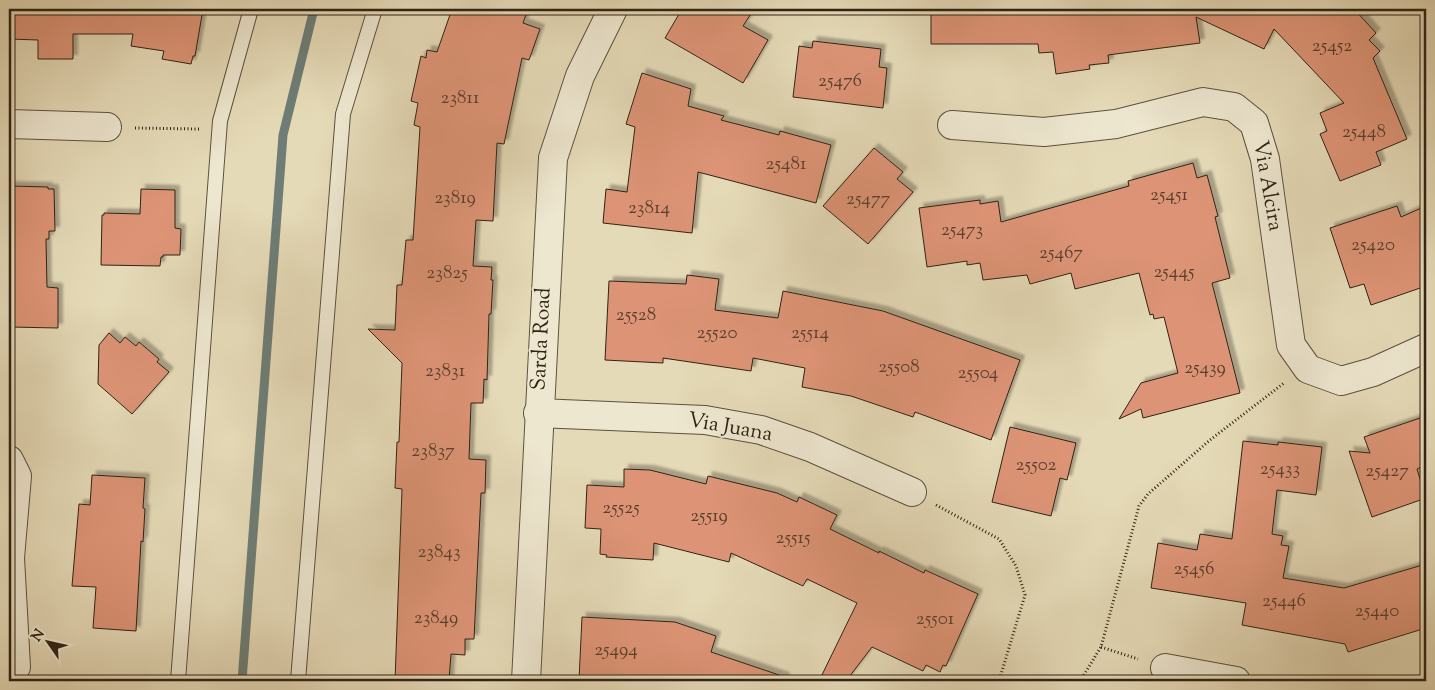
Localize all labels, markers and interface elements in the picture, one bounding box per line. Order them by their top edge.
house number: 25452 [1312,33,1352,60]
house number: 25476 [818,68,862,95]
house number: 23811 [441,85,480,112]
house number: 25448 [1342,119,1386,146]
street label: Via Alcira [1244,138,1290,234]
house number: 25481 [766,151,807,178]
house number: 25451 [1150,182,1188,209]
house number: 23819 [434,185,476,212]
house number: 25477 [846,186,890,213]
house number: 23814 [628,195,670,222]
house number: 25473 [941,217,983,244]
house number: 25420 [1351,232,1395,259]
house number: 25467 [1039,240,1083,267]
house number: 25445 [1153,259,1195,286]
house number: 23825 [426,260,468,287]
street label: Sarda Road [524,287,560,391]
house number: 25528 [616,302,656,329]
house number: 25520 [696,320,738,347]
house number: 25514 [791,320,829,347]
house number: 25508 [878,354,920,381]
house number: 25439 [1184,355,1226,382]
house number: 23831 [425,358,466,385]
house number: 25504 [958,360,999,387]
street label: Via Juana [685,406,775,450]
house number: 23837 [411,438,455,465]
house number: 25502 [1016,452,1057,479]
house number: 25433 [1260,456,1300,483]
house number: 25427 [1365,458,1409,485]
house number: 25525 [602,495,640,522]
house number: 25519 [690,503,728,530]
house number: 25515 [775,525,811,552]
house number: 23843 [417,539,461,566]
house number: 25456 [1174,556,1214,583]
house number: 25446 [1262,588,1306,615]
house number: 25440 [1355,598,1399,625]
house number: 23849 [414,605,458,632]
house number: 25501 [916,606,955,633]
north arrow [22,618,72,668]
text: N [27,626,50,646]
house number: 25494 [594,637,638,664]

